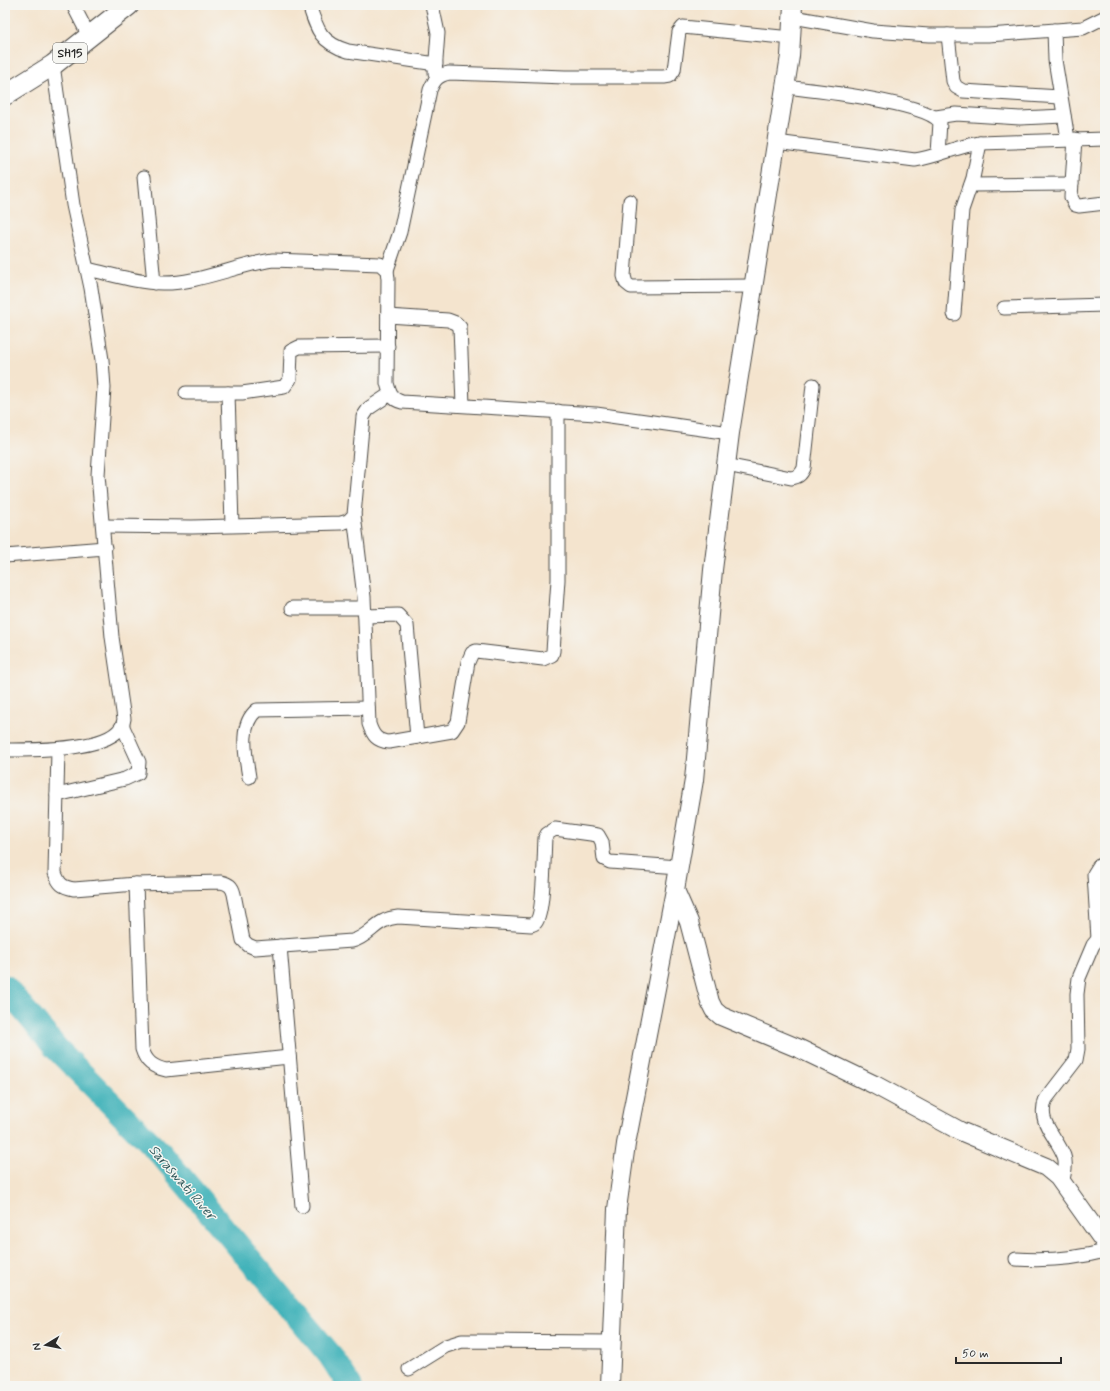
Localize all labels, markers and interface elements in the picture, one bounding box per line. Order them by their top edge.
road number: SH15 [53,43,87,63]
water label: Saraswati River [145,1141,221,1226]
north arrow [26,1325,66,1365]
scale bar [956,1339,1061,1365]
text: N [30,1342,45,1351]
text: 50 m [962,1346,989,1362]

